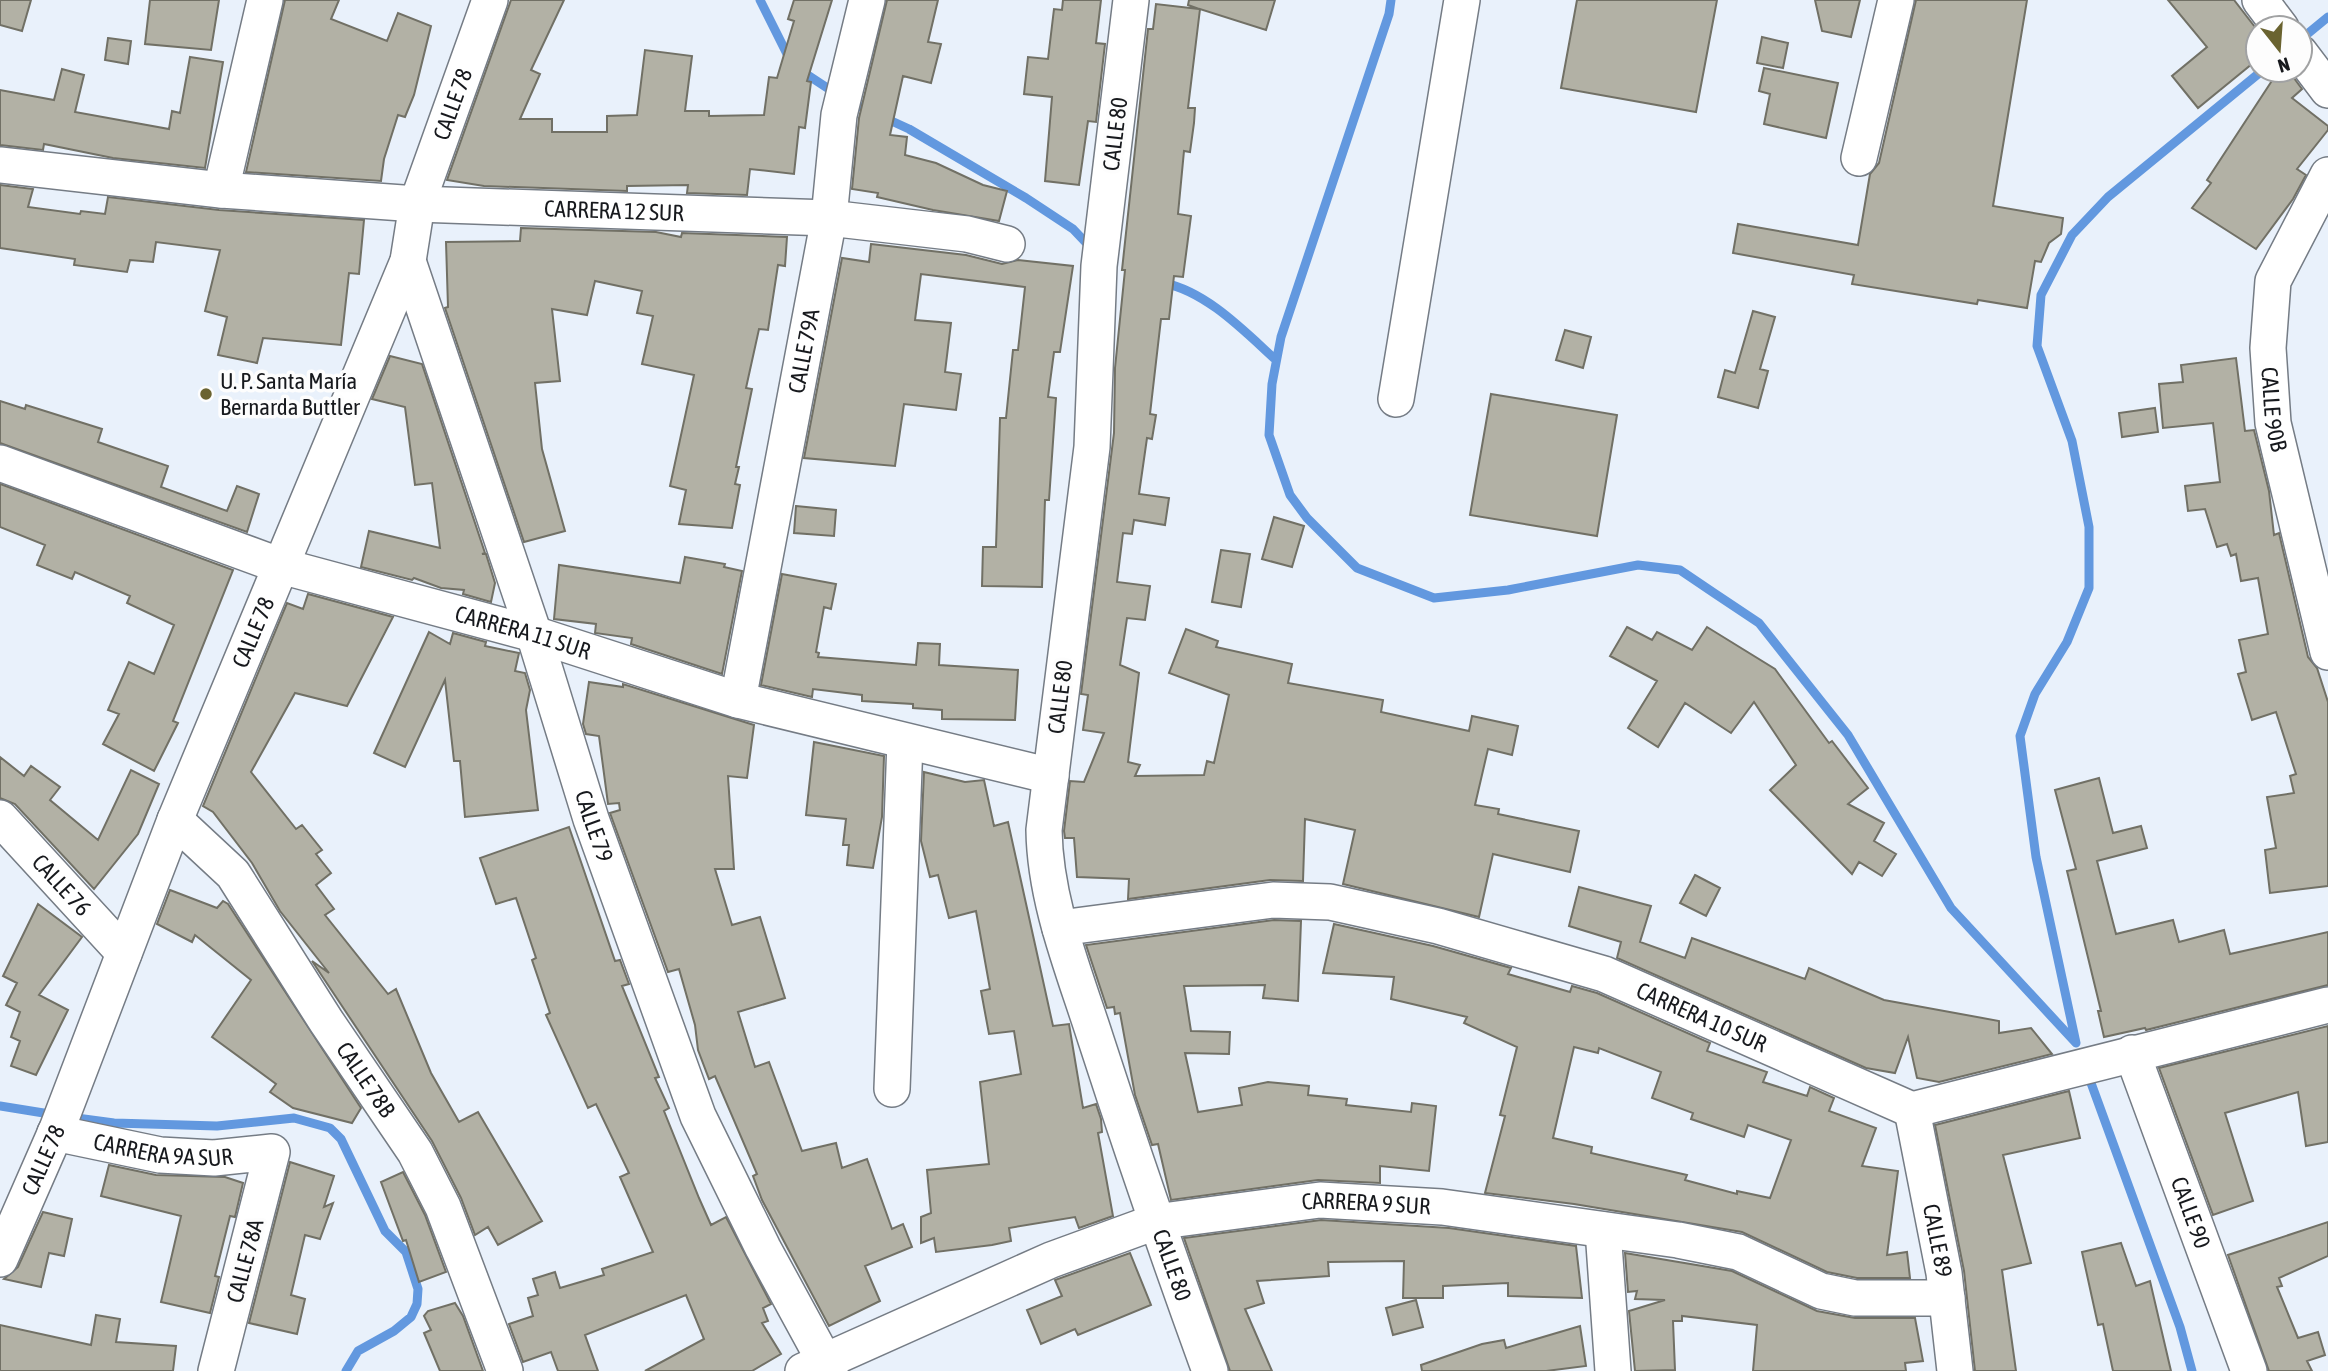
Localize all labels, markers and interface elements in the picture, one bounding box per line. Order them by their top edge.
north arrow [2244,14,2314,84]
text: N [2275,53,2293,77]
street label: CALLE 78 [428,65,477,143]
street label: CALLE 80 [1098,96,1132,172]
street label: CARRERA 12 SUR [544,195,685,226]
street label: CALLE 79A [783,306,825,395]
street label: CALLE 90B [2256,366,2292,454]
place label: U. P. Santa María Bernarda Buttler [220,368,361,420]
marker: U. P. Santa María Bernarda Buttler [198,386,214,402]
street label: CALLE 78 [227,593,279,672]
street label: CARRERA 11 SUR [452,600,594,665]
street label: CALLE 80 [1043,659,1077,735]
street label: CALLE 79 [570,787,618,865]
street label: CALLE 76 [27,849,96,921]
street label: CARRERA 10 SUR [1632,977,1771,1057]
street label: CALLE 78B [331,1037,400,1122]
street label: CALLE 78 [17,1121,70,1199]
street label: CARRERA 9A SUR [91,1128,235,1172]
street label: CALLE 90 [2166,1173,2216,1252]
street label: CARRERA 9 SUR [1300,1187,1432,1219]
street label: CALLE 89 [1918,1202,1958,1279]
street label: CALLE 78A [221,1216,269,1306]
street label: CALLE 80 [1148,1226,1197,1304]

